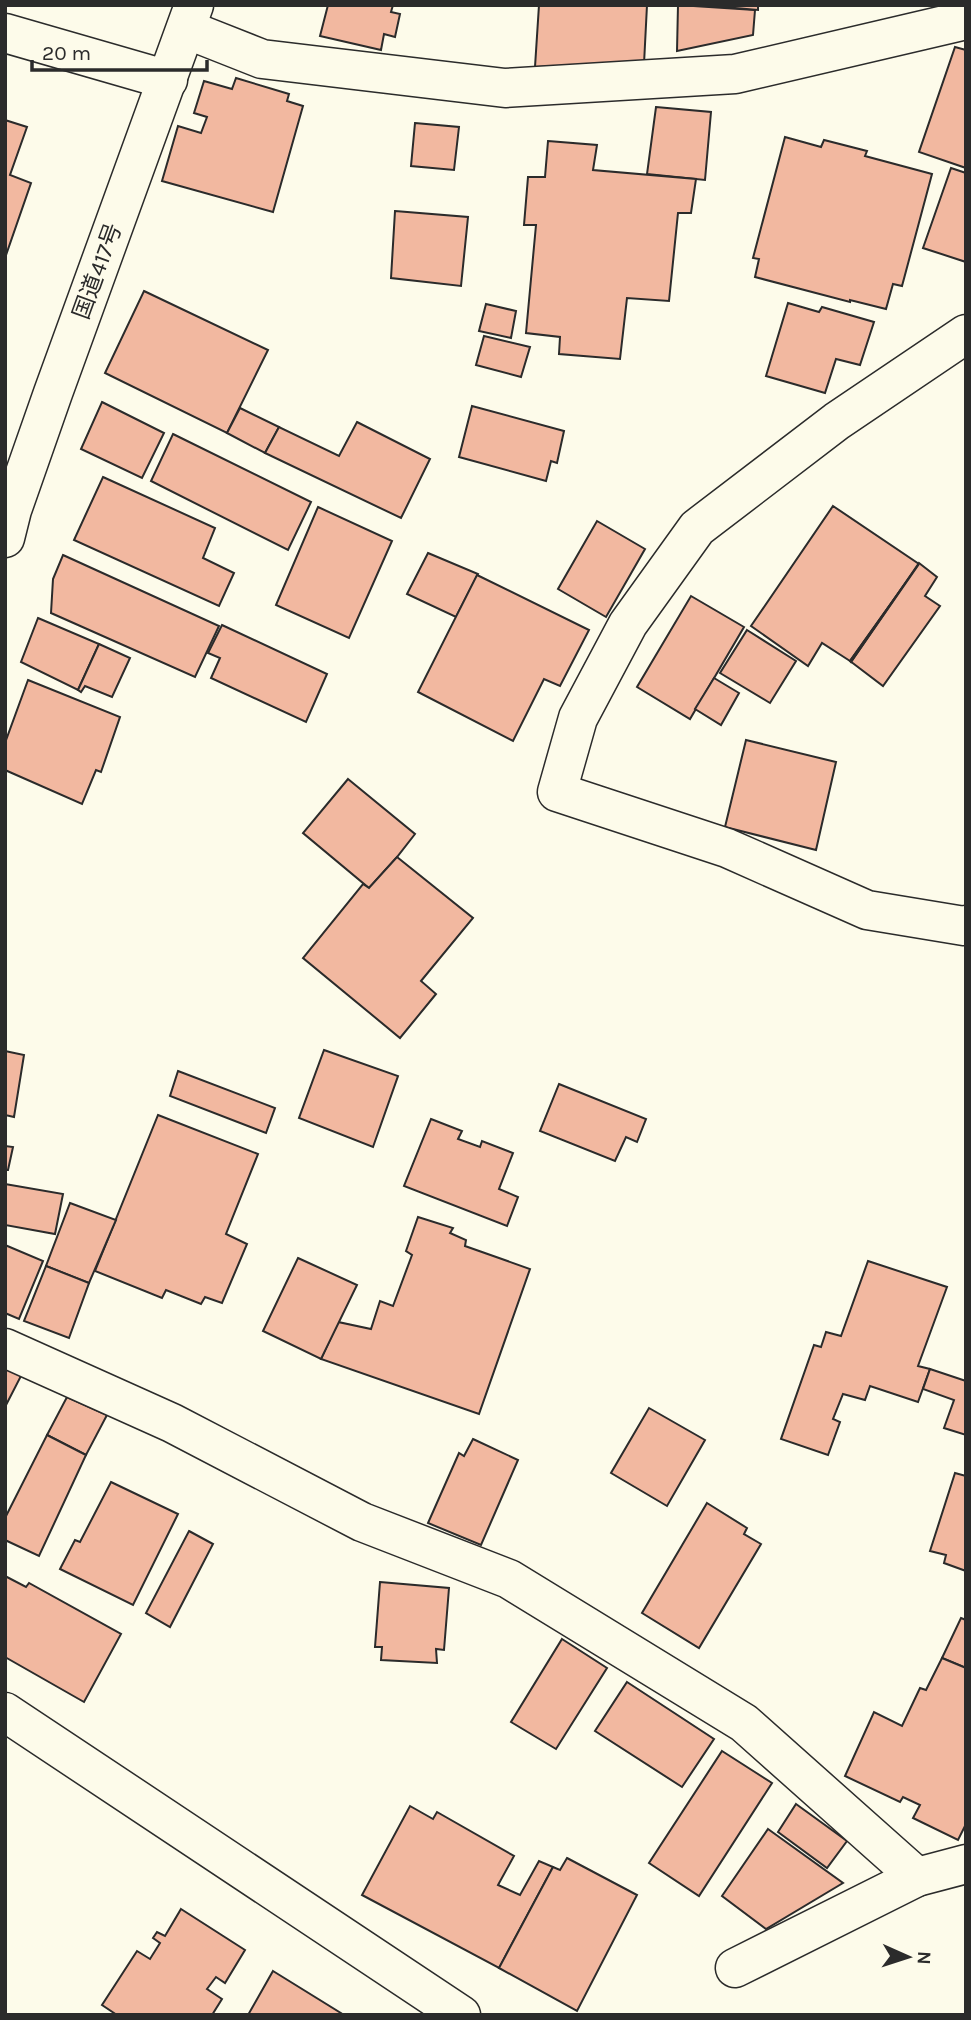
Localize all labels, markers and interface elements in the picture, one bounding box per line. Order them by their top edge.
scale bar [32,28,206,72]
text: 20 m [42,41,91,65]
street label: 国道417号 [68,219,127,323]
north arrow [873,1922,943,1992]
text: N [913,1950,935,1965]

